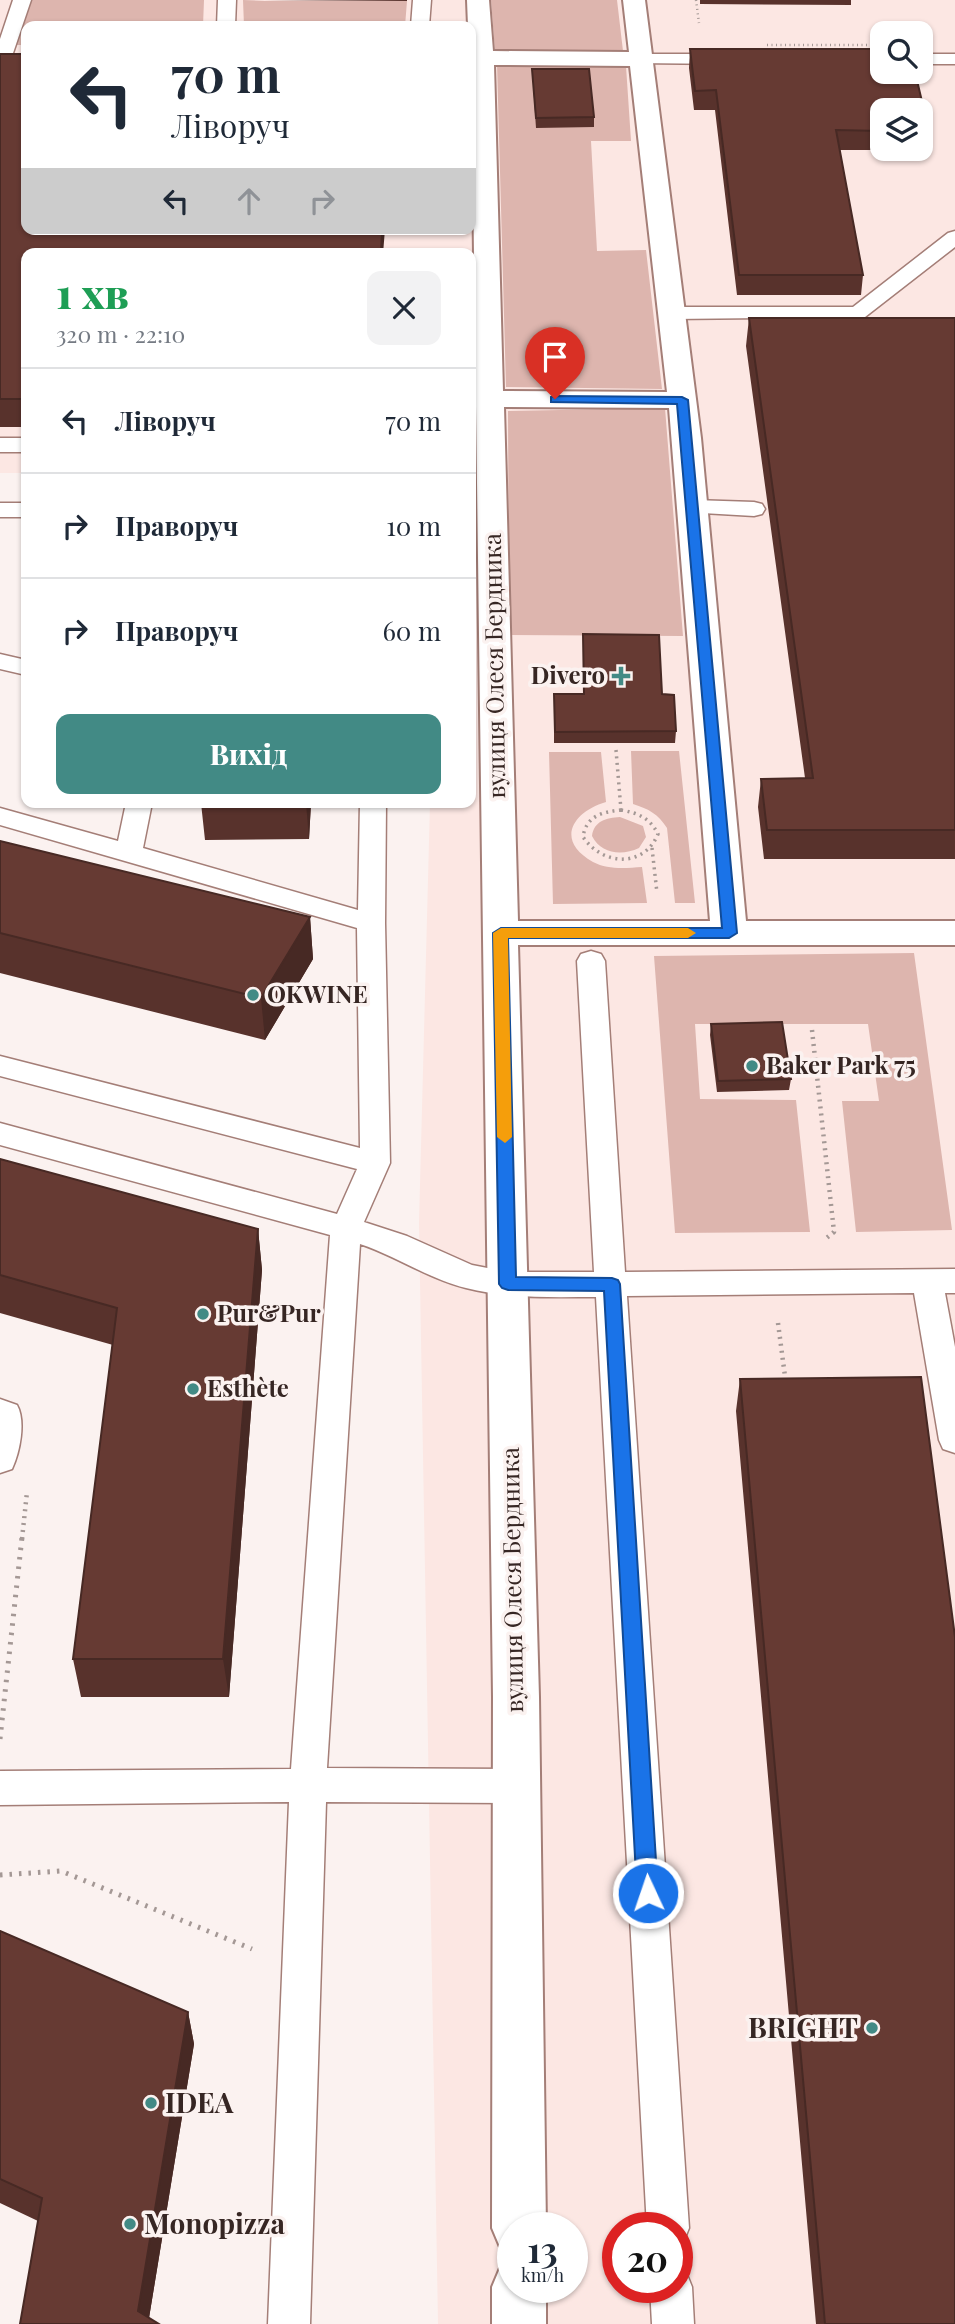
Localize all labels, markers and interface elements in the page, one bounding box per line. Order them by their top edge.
map controls [870,21,933,161]
button: search [870,21,933,84]
text: 70 m [171,40,281,105]
icon: left [56,49,147,140]
button: layers [870,98,933,161]
text: Ліворуч [171,103,290,146]
icon: left [157,182,195,220]
icon: ahead [230,182,268,220]
icon: right [303,182,341,220]
text: 1 хв [56,264,129,320]
button: close [367,271,441,345]
text: 320 m · 22:10 [56,318,185,349]
pin [525,327,585,399]
icon: arrive [536,338,574,376]
icon: left [56,402,94,440]
text: Ліворуч [115,403,216,438]
text: 70 m [385,403,441,438]
icon: right [56,507,94,545]
text: Праворуч [115,508,238,543]
text: 10 m [386,508,441,543]
street label: вулиця Олеся Бердника [475,533,511,799]
icon: right [56,612,94,650]
text: Праворуч [115,613,238,648]
text: 60 m [382,613,441,648]
place label: Divero [531,658,605,690]
marker: Divero [611,666,631,686]
button: Вихід [56,714,441,794]
place label: OKWINE [267,977,368,1009]
marker: OKWINE [245,987,261,1003]
place label: Baker Park 75 [766,1048,916,1080]
marker: Baker Park 75 [744,1058,760,1074]
place label: Pur&Pur [217,1296,322,1328]
marker: Pur&Pur [195,1306,211,1322]
place label: Esthète [207,1371,289,1403]
marker: Esthète [185,1381,201,1397]
street label: вулиця Олеся Бердника [493,1447,529,1713]
position arrow [611,1856,685,1930]
place label: BRIGHT [748,2008,858,2045]
marker: BRIGHT [864,2020,880,2036]
place label: IDEA [165,2083,234,2120]
marker: IDEA [143,2095,159,2111]
place label: Monopizza [144,2204,285,2241]
speed limit sign: 20 [602,2212,693,2303]
marker: Monopizza [122,2216,138,2232]
text: 13 [527,2225,558,2272]
text: km/h [521,2263,564,2287]

